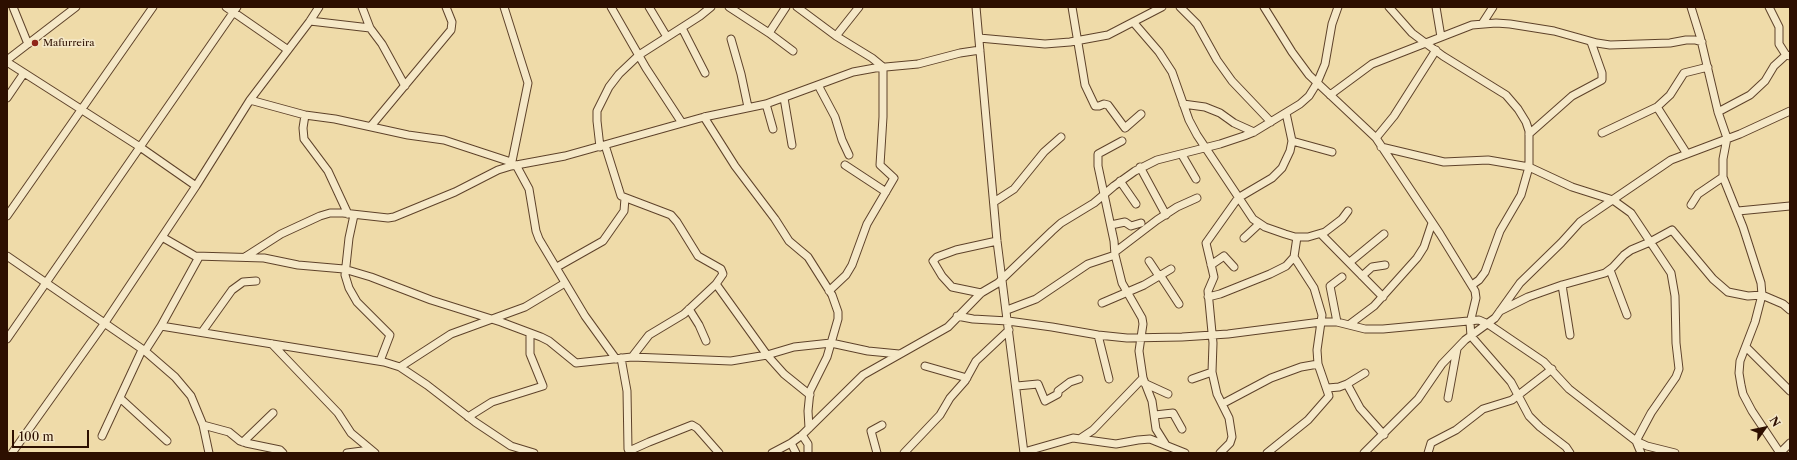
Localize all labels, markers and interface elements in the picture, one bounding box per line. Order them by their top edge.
place label: Mafurreira [43,37,94,49]
marker: Mafurreira [30,38,40,48]
north arrow [1745,408,1785,448]
text: N [1767,414,1784,429]
scale bar [14,422,91,448]
text: 100 m [19,429,54,444]

